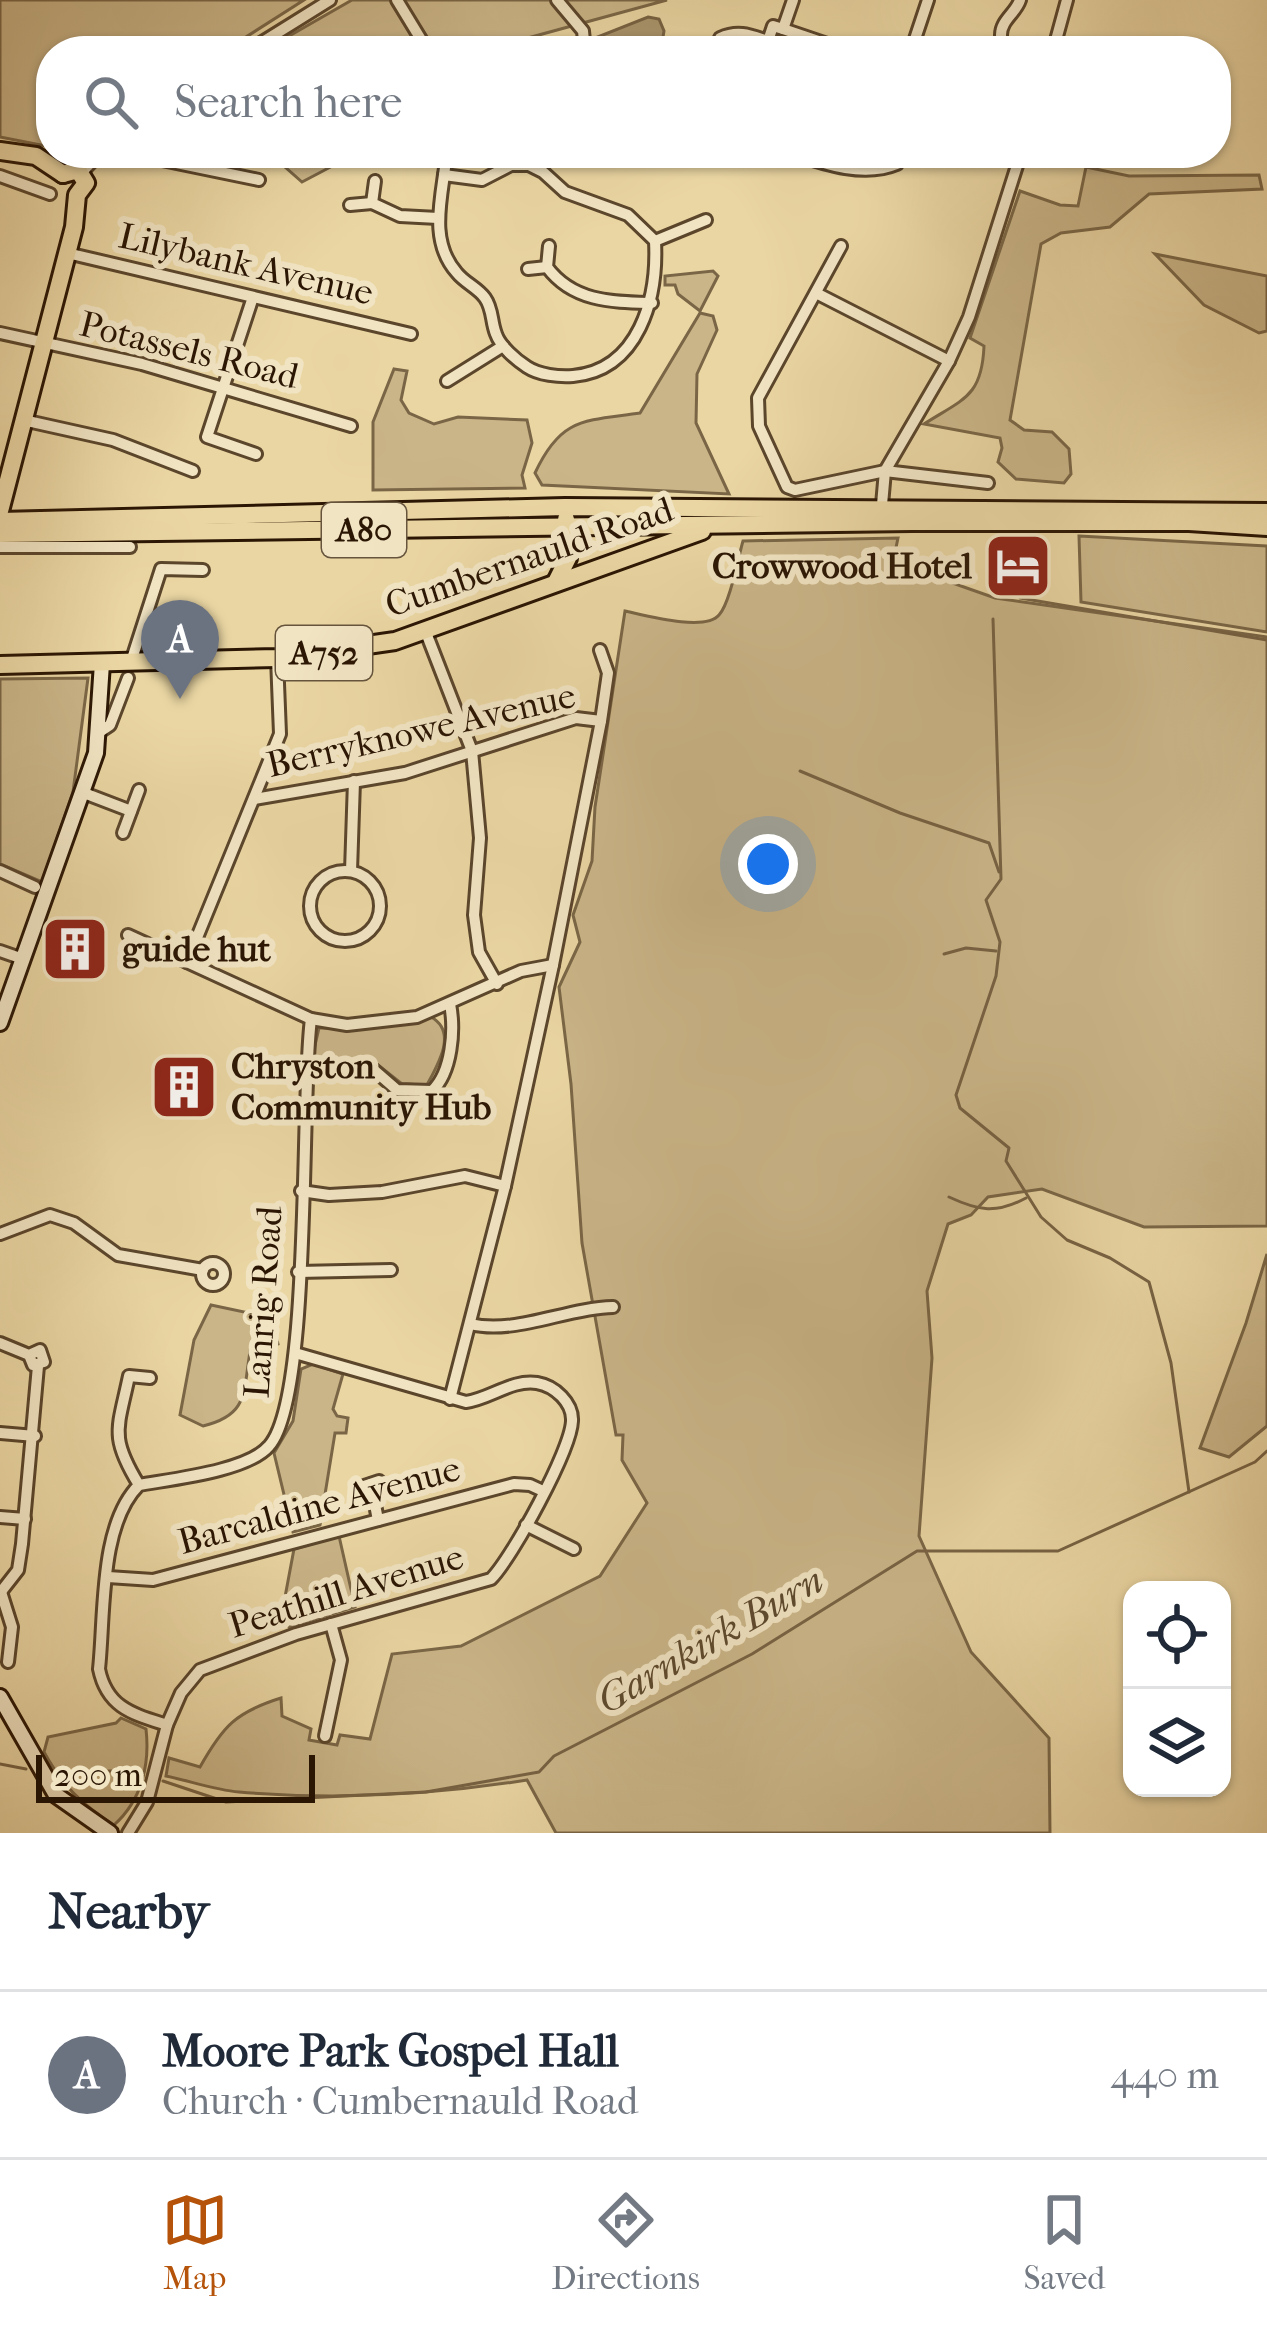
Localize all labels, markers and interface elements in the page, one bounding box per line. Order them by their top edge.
search box [36,36,1231,168]
icon: search [78,69,144,135]
text: Search here [174,76,402,129]
street label: Lilybank Avenue [115,214,377,314]
street label: Potassels Road [75,303,303,398]
street label: Cumbernauld Road [380,488,679,626]
road number: A80 [322,503,406,557]
hotel icon: Crowwood Hotel [983,531,1053,601]
place label: Crowwood Hotel [712,545,972,587]
pin: A [141,600,219,699]
road number: A752 [276,626,372,680]
street label: Berryknowe Avenue [263,674,579,786]
your location [738,834,798,894]
building icon: guide hut [40,914,110,984]
place label: guide hut [122,928,272,970]
place label: Chryston Community Hub [231,1045,492,1128]
building icon: Chryston Community Hub [149,1052,219,1122]
street label: Lanrig Road [235,1204,291,1399]
street label: Barcaldine Avenue [173,1447,465,1563]
street label: Peathill Avenue [224,1535,468,1647]
water label: Garnkirk Burn [589,1557,831,1723]
map controls [1123,1581,1231,1797]
button: locate [1123,1581,1231,1689]
button: layers [1123,1689,1231,1797]
scale bar [36,1749,315,1802]
text: 200 m [54,1756,142,1795]
text: Nearby [48,1881,209,1941]
text: Moore Park Gospel Hall [162,2025,619,2078]
text: A [74,2052,100,2098]
text: 440 m [1110,2052,1219,2098]
text: Church · Cumbernauld Road [162,2078,638,2124]
tab: Map [162,2187,228,2298]
tab: Directions [551,2187,700,2298]
tab: Saved [1023,2187,1105,2298]

